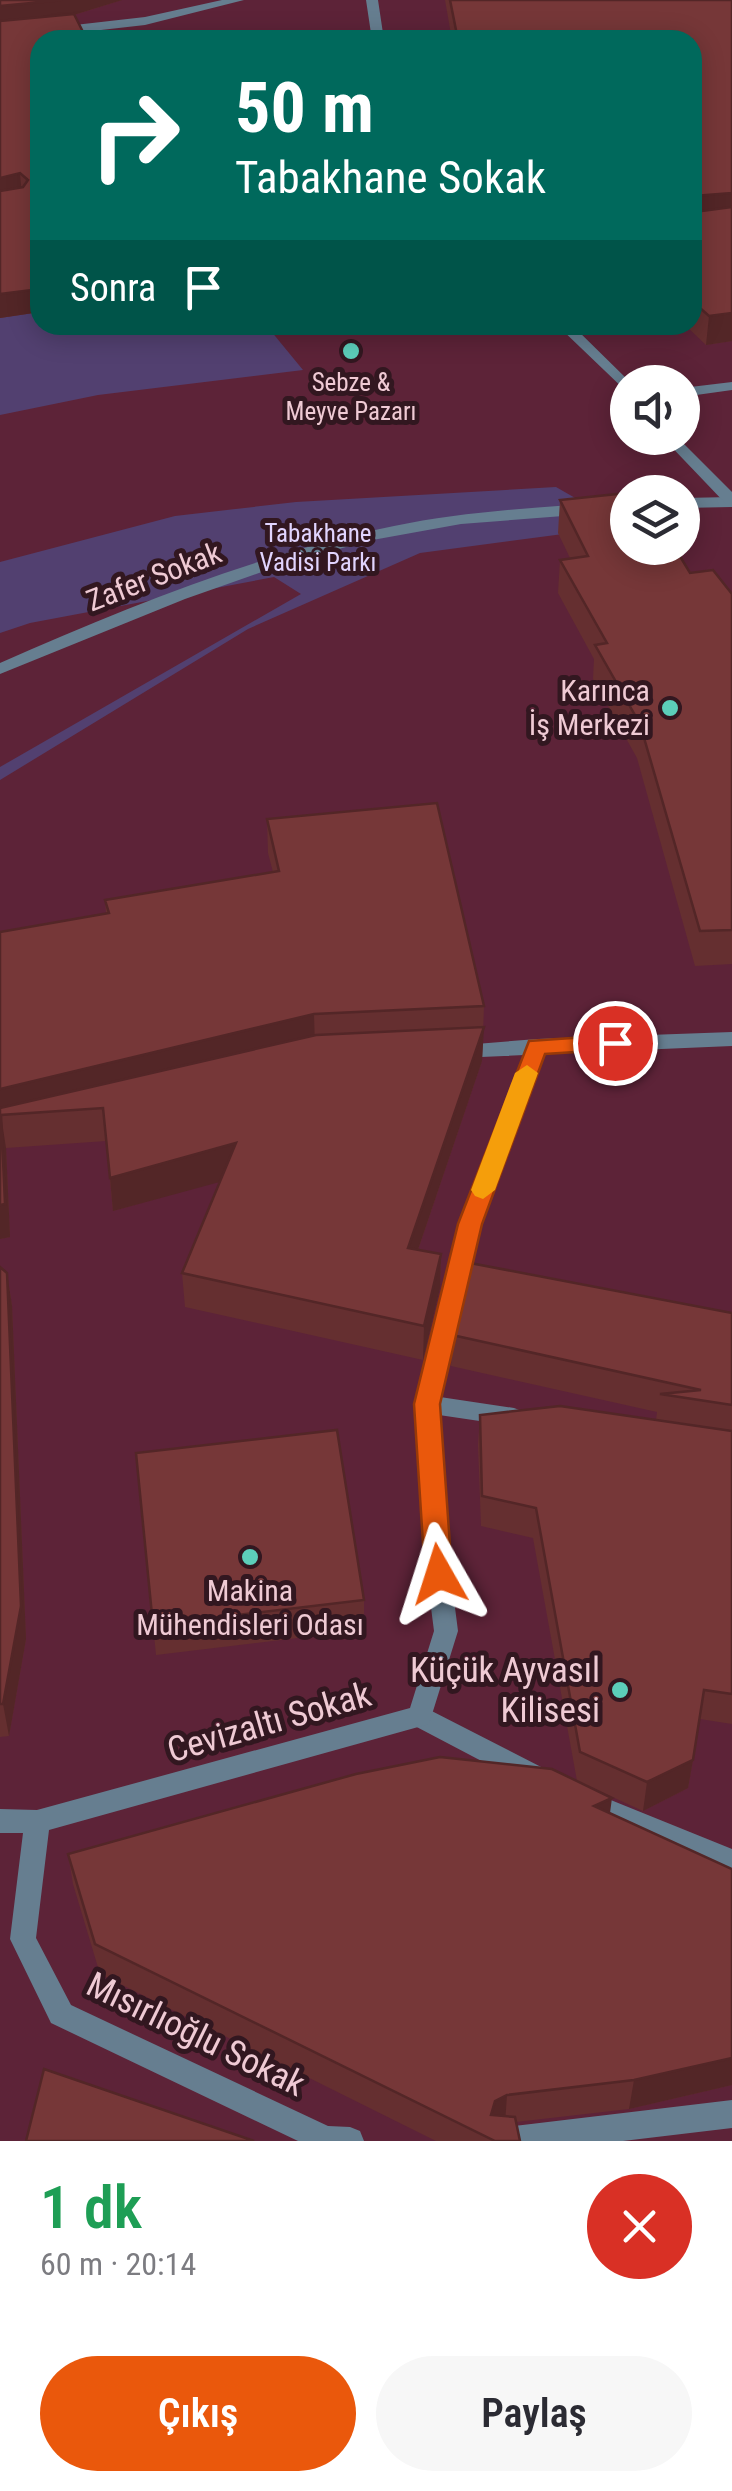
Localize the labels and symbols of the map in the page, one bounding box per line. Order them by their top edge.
marker: Sebze & Meyve Pazarı [340,340,362,362]
place label: Sebze & Meyve Pazarı [286,368,417,426]
park label: Tabakhane Vadisi Parkı [260,519,376,577]
street label: Zafer Sokak [82,535,226,618]
place label: Karınca İş Merkezi [529,673,650,742]
marker: Karınca İş Merkezi [659,697,681,719]
pin [573,1001,658,1086]
position arrow [387,1522,491,1626]
marker: Makina Mühendisleri Odası [239,1546,261,1568]
place label: Makina Mühendisleri Odası [136,1573,364,1642]
place label: Küçük Ayvasıl Kilisesi [410,1650,600,1731]
street label: Cevizaltı Sokak [163,1674,376,1771]
marker: Küçük Ayvasıl Kilisesi [609,1679,631,1701]
street label: Mısırlıoğlu Sokak [80,1964,312,2105]

